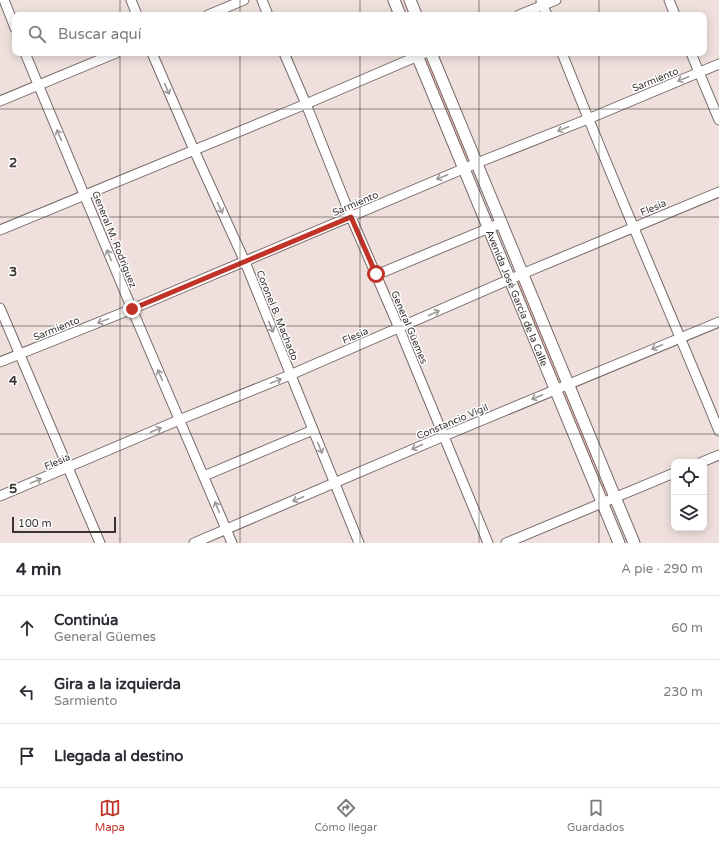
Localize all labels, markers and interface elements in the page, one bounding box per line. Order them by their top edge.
search box [12,12,707,56]
icon: search [26,23,48,45]
text: Buscar aquí [58,25,141,43]
street label: Sarmiento [631,65,680,95]
one-way arrow [677,76,689,84]
one-way arrow [164,82,172,94]
one-way arrow [557,125,569,133]
one-way arrow [55,130,63,142]
text: 2 [9,155,17,171]
one-way arrow [437,174,449,182]
street label: General M. Rodríguez [89,189,139,290]
street label: Sarmiento [331,189,380,219]
street label: Flesia [639,197,668,219]
one-way arrow [217,201,224,213]
street label: Avenida José García de la Calle [483,228,550,369]
one-way arrow [105,250,113,262]
text: 3 [9,264,17,280]
route start [367,265,385,283]
street label: Coronel B. Machado [253,268,301,362]
street label: General Güemes [388,289,430,366]
route end [123,300,141,318]
one-way arrow [427,308,439,316]
street label: Sarmiento [32,314,81,344]
one-way arrow [98,317,110,325]
one-way arrow [268,321,275,333]
street label: Flesia [341,325,370,347]
one-way arrow [652,344,664,352]
one-way arrow [156,369,163,381]
text: 4 [9,373,18,389]
one-way arrow [269,376,281,384]
one-way arrow [531,394,543,401]
street label: Constancio Vigil [415,401,490,442]
one-way arrow [149,426,161,433]
one-way arrow [317,441,325,453]
one-way arrow [412,444,424,451]
street label: Flesia [43,451,72,473]
map controls [671,459,707,531]
button: locate [671,459,707,495]
one-way arrow [30,477,42,485]
text: 5 [9,481,17,497]
button: layers [671,495,707,531]
one-way arrow [292,496,304,503]
one-way arrow [213,501,220,513]
scale bar [12,515,116,534]
text: 100 m [18,517,52,530]
text: 4 min [16,559,61,580]
text: A pie · 290 m [621,561,703,577]
text: Continúa [54,611,118,629]
icon: ahead [16,617,38,639]
text: 60 m [671,620,703,636]
text: General Güemes [54,629,156,645]
text: Gira a la izquierda [54,675,181,693]
icon: left [16,681,38,703]
text: 230 m [663,684,703,700]
text: Sarmiento [54,693,117,709]
icon: arrive [16,745,38,767]
text: Llegada al destino [54,747,183,765]
tab: Mapa [95,797,125,834]
tab: Cómo llegar [314,797,377,834]
tab: Guardados [567,797,624,834]

